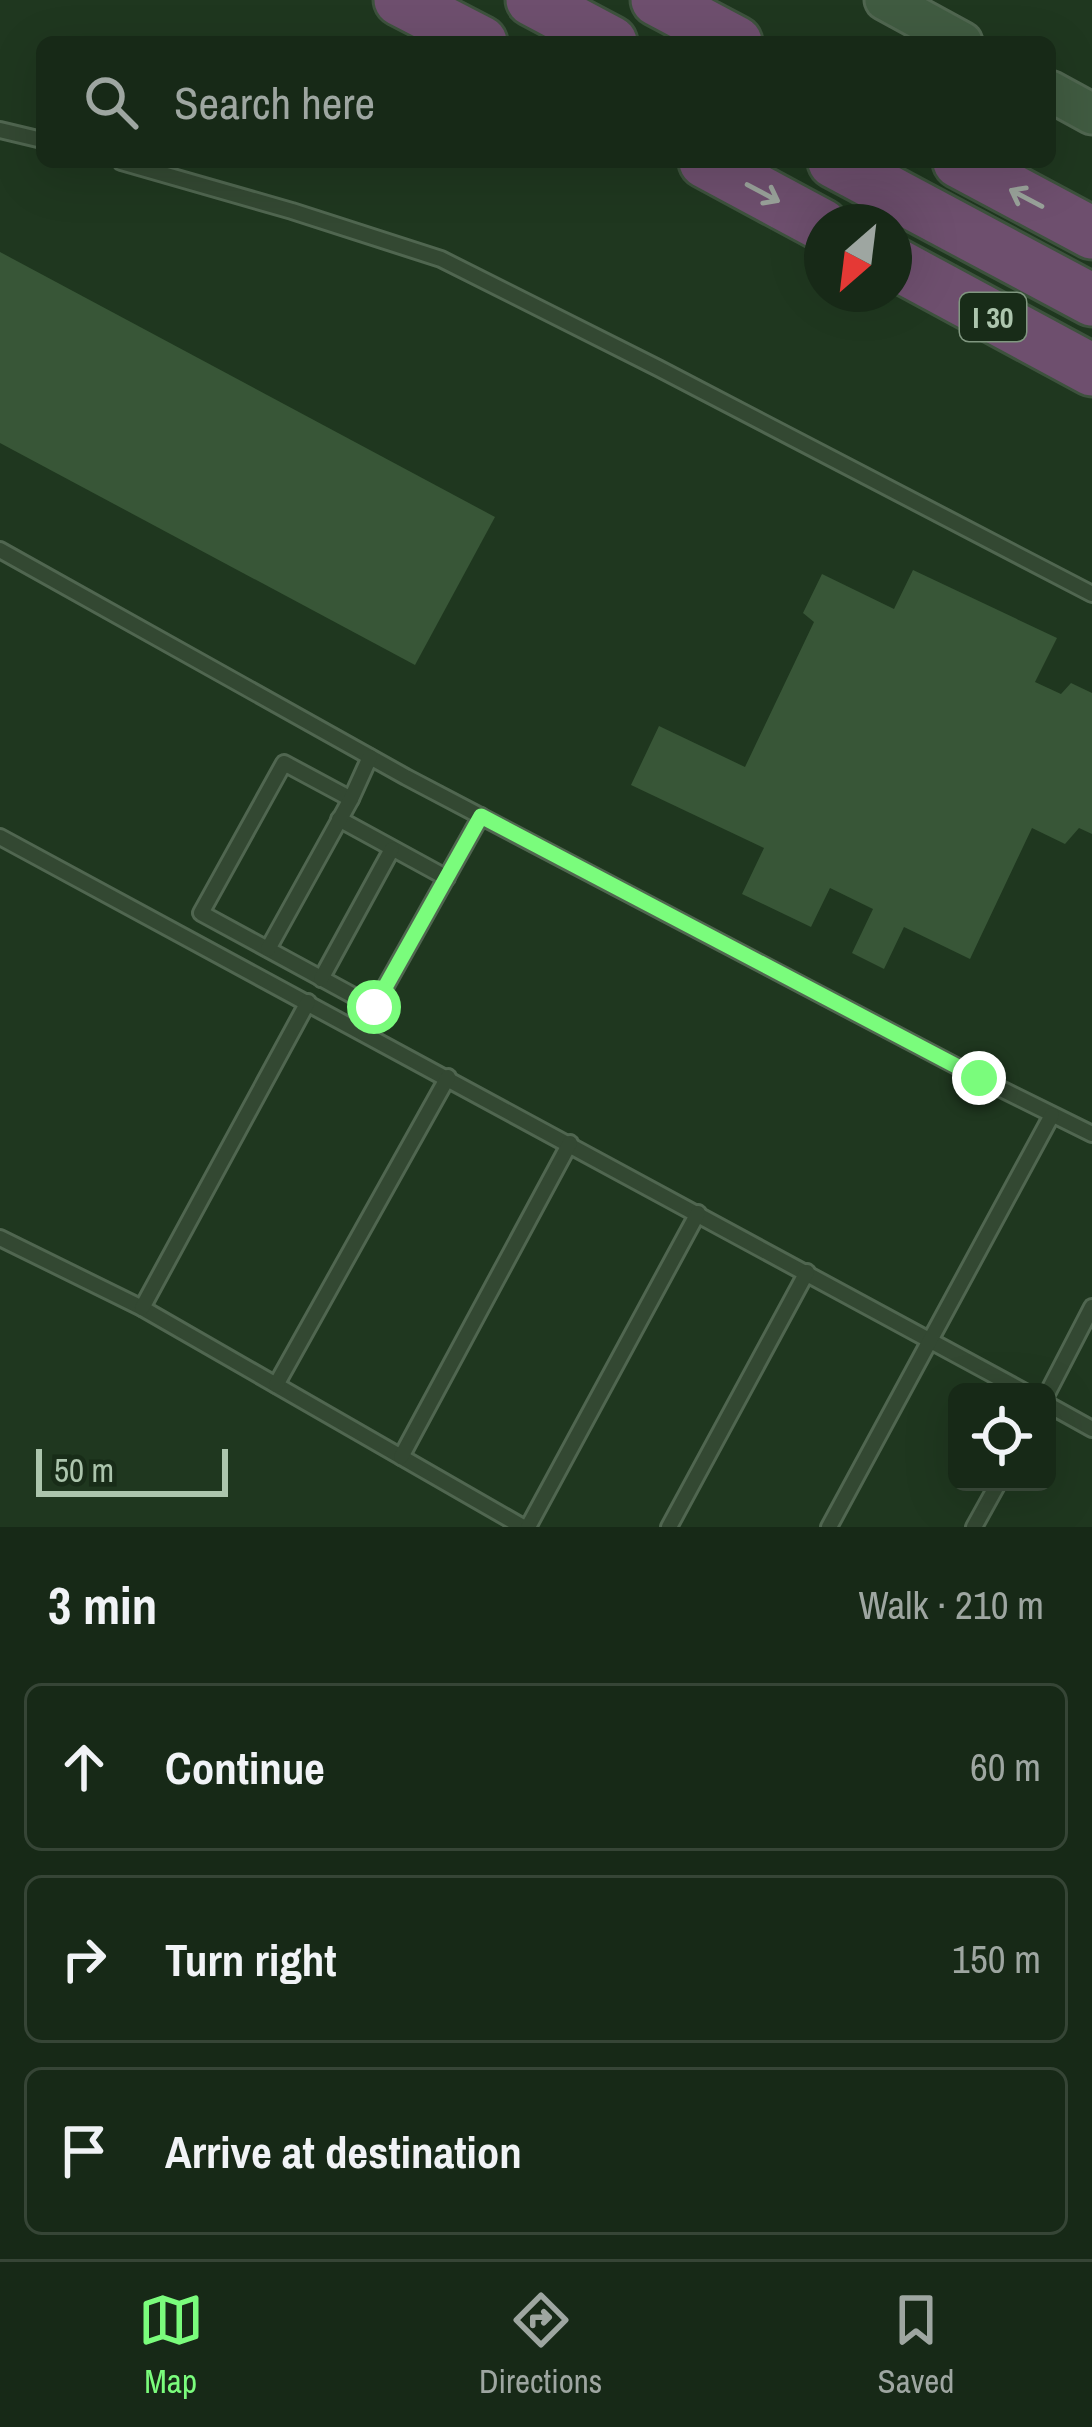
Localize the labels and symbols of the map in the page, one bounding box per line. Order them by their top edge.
one-way arrow [745,182,780,205]
one-way arrow [1009,186,1044,209]
north arrow [804,204,912,312]
road number: I 30 [960,293,1026,341]
route start [347,980,401,1034]
route end [952,1051,1006,1105]
scale bar [36,1443,228,1496]

